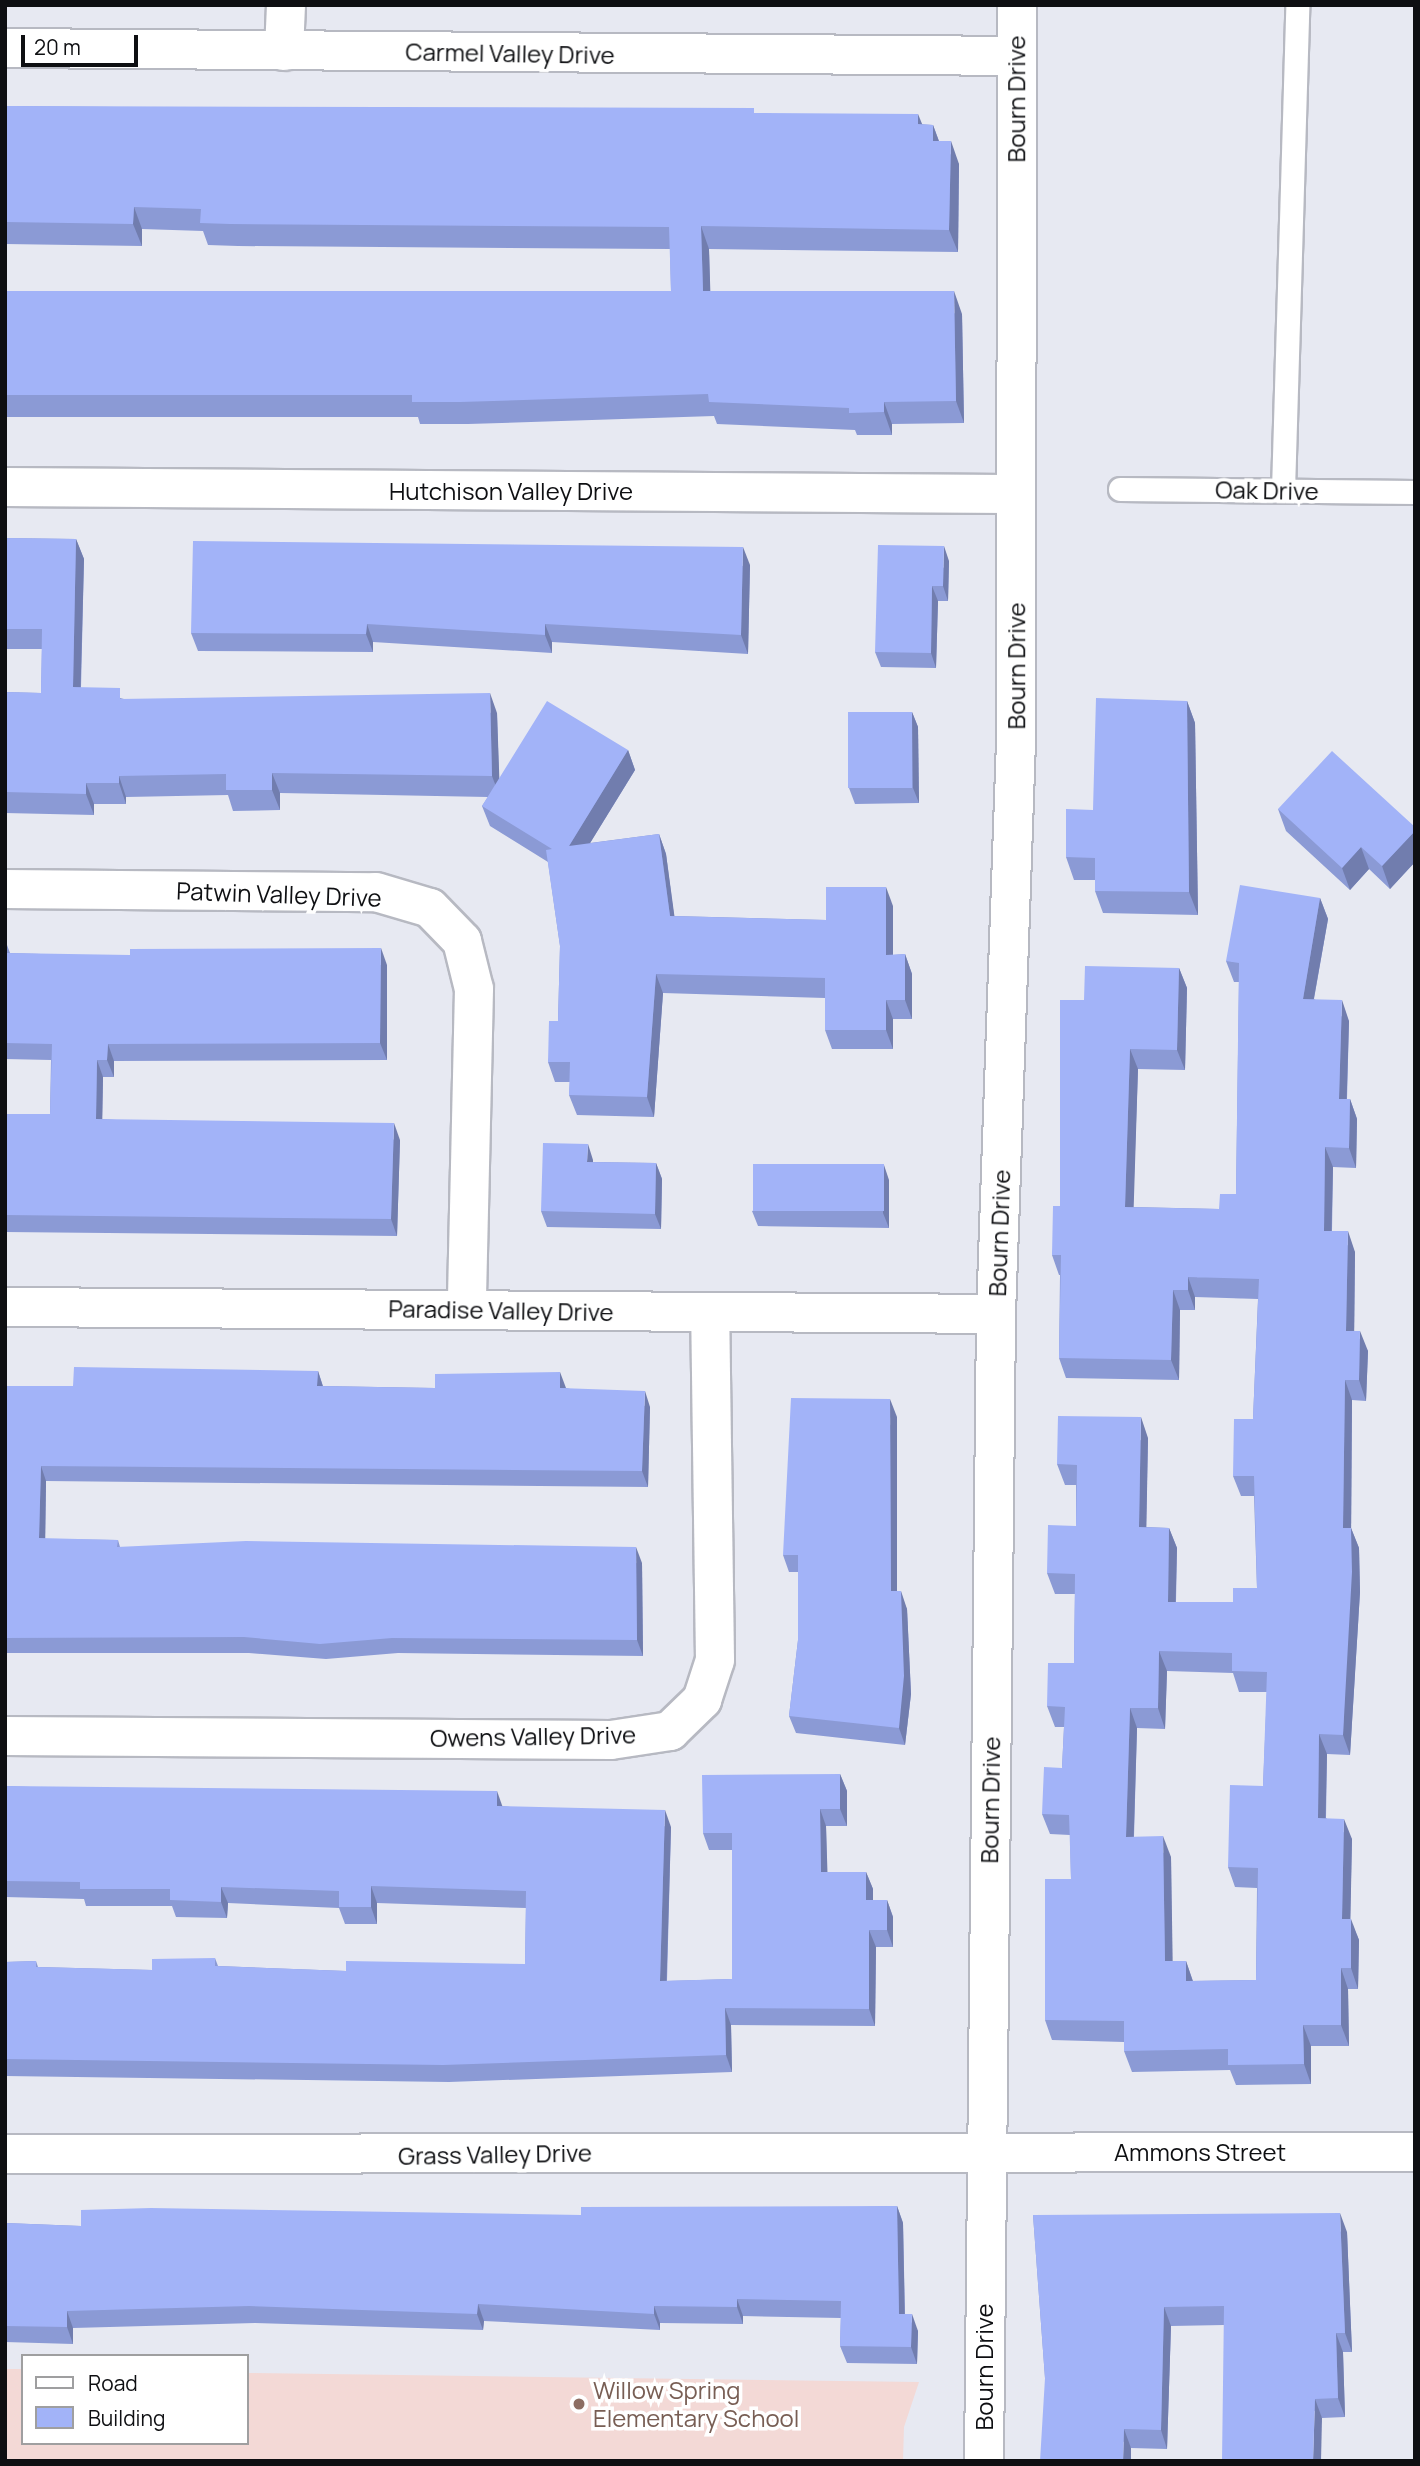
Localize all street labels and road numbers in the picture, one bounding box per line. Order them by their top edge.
street label: Bourn Drive [1002,36,1030,162]
street label: Carmel Valley Drive [405,37,615,69]
street label: Oak Drive [1215,475,1319,505]
street label: Hutchison Valley Drive [389,477,633,505]
street label: Bourn Drive [1002,603,1030,729]
street label: Patwin Valley Drive [176,876,382,912]
street label: Bourn Drive [982,1169,1016,1297]
street label: Paradise Valley Drive [388,1294,614,1326]
street label: Owens Valley Drive [430,1720,636,1752]
street label: Bourn Drive [974,1736,1006,1864]
street label: Grass Valley Drive [398,2138,592,2170]
street label: Ammons Street [1114,2138,1286,2166]
street label: Bourn Drive [970,2304,998,2430]

